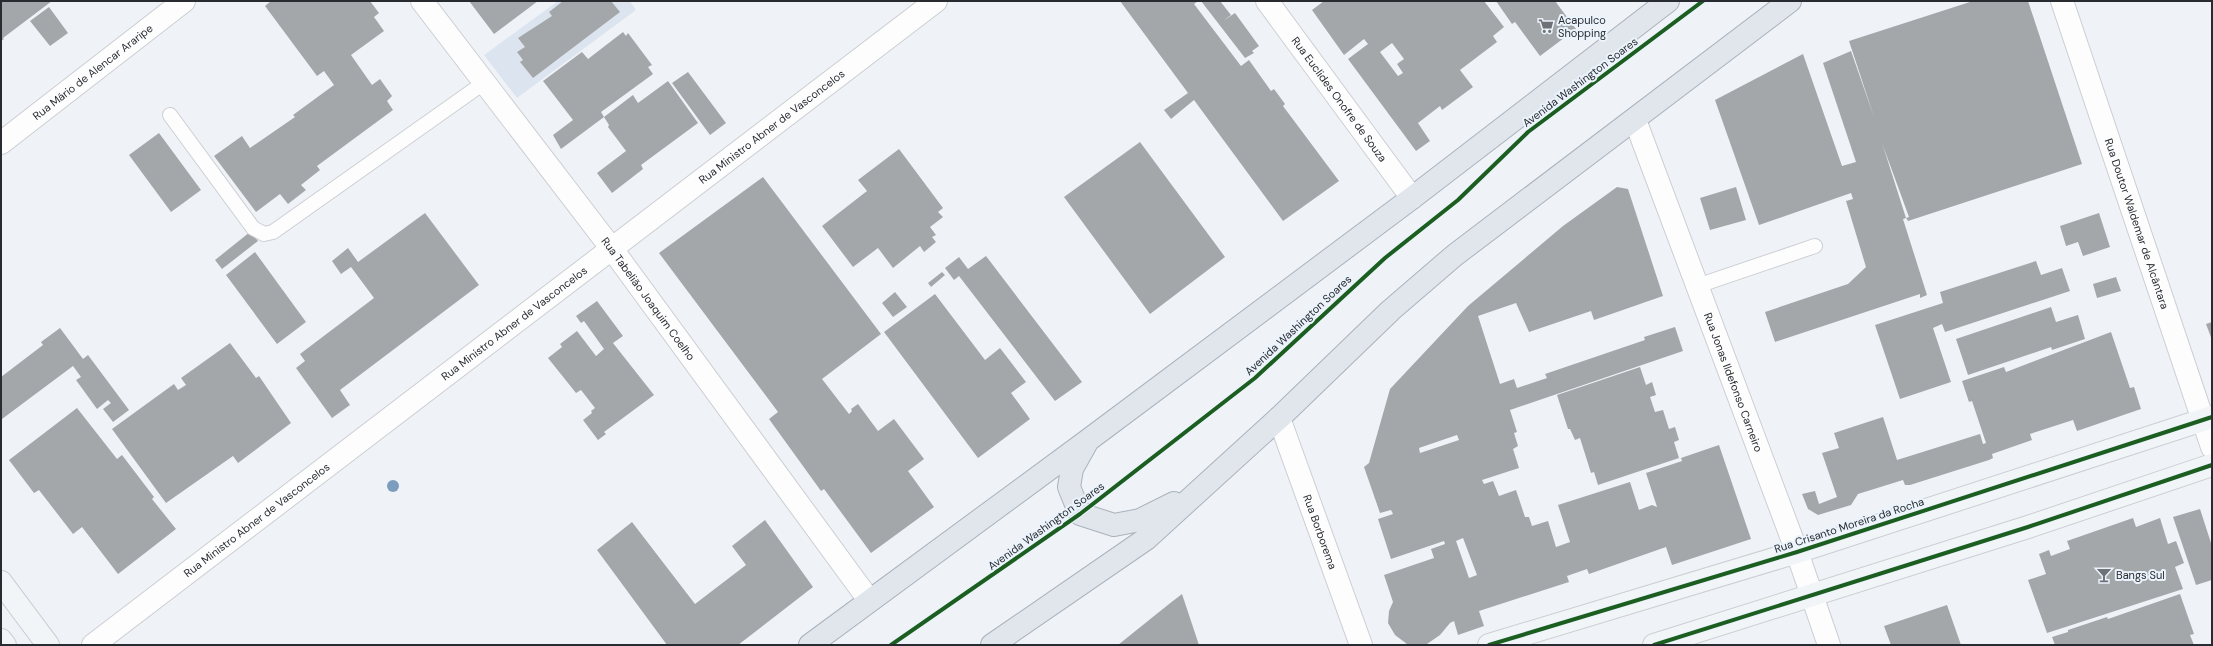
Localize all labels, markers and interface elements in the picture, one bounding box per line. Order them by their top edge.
place label: Acapulco Shopping [1558,13,1606,40]
supermarket icon: Acapulco Shopping [1537,17,1555,35]
street label: Rua Mário de Alencar Araripe [30,21,155,123]
street label: Rua Euclides Onofre de Souza [1289,34,1390,165]
street label: Avenida Washington Soares [1520,34,1640,130]
street label: Rua Ministro Abner de Vasconcelos [696,66,847,187]
street label: Rua Doutor Waldemar de Alcântara [2102,137,2172,311]
street label: Rua Tabelião Joaquim Coelho [598,234,698,363]
street label: Rua Ministro Abner de Vasconcelos [438,263,590,383]
street label: Avenida Washington Soares [1242,272,1354,378]
street label: Rua Jonas Ildefonso Carneiro [1701,311,1766,454]
street label: Rua Ministro Abner de Vasconcelos [181,460,332,580]
street label: Avenida Washington Soares [985,479,1107,573]
street label: Rua Borborema [1300,493,1340,571]
street label: Rua Crisanto Moreira da Rocha [1772,494,1926,556]
bar icon: Bangs Sul [2095,566,2113,584]
place label: Bangs Sul [2116,568,2165,582]

